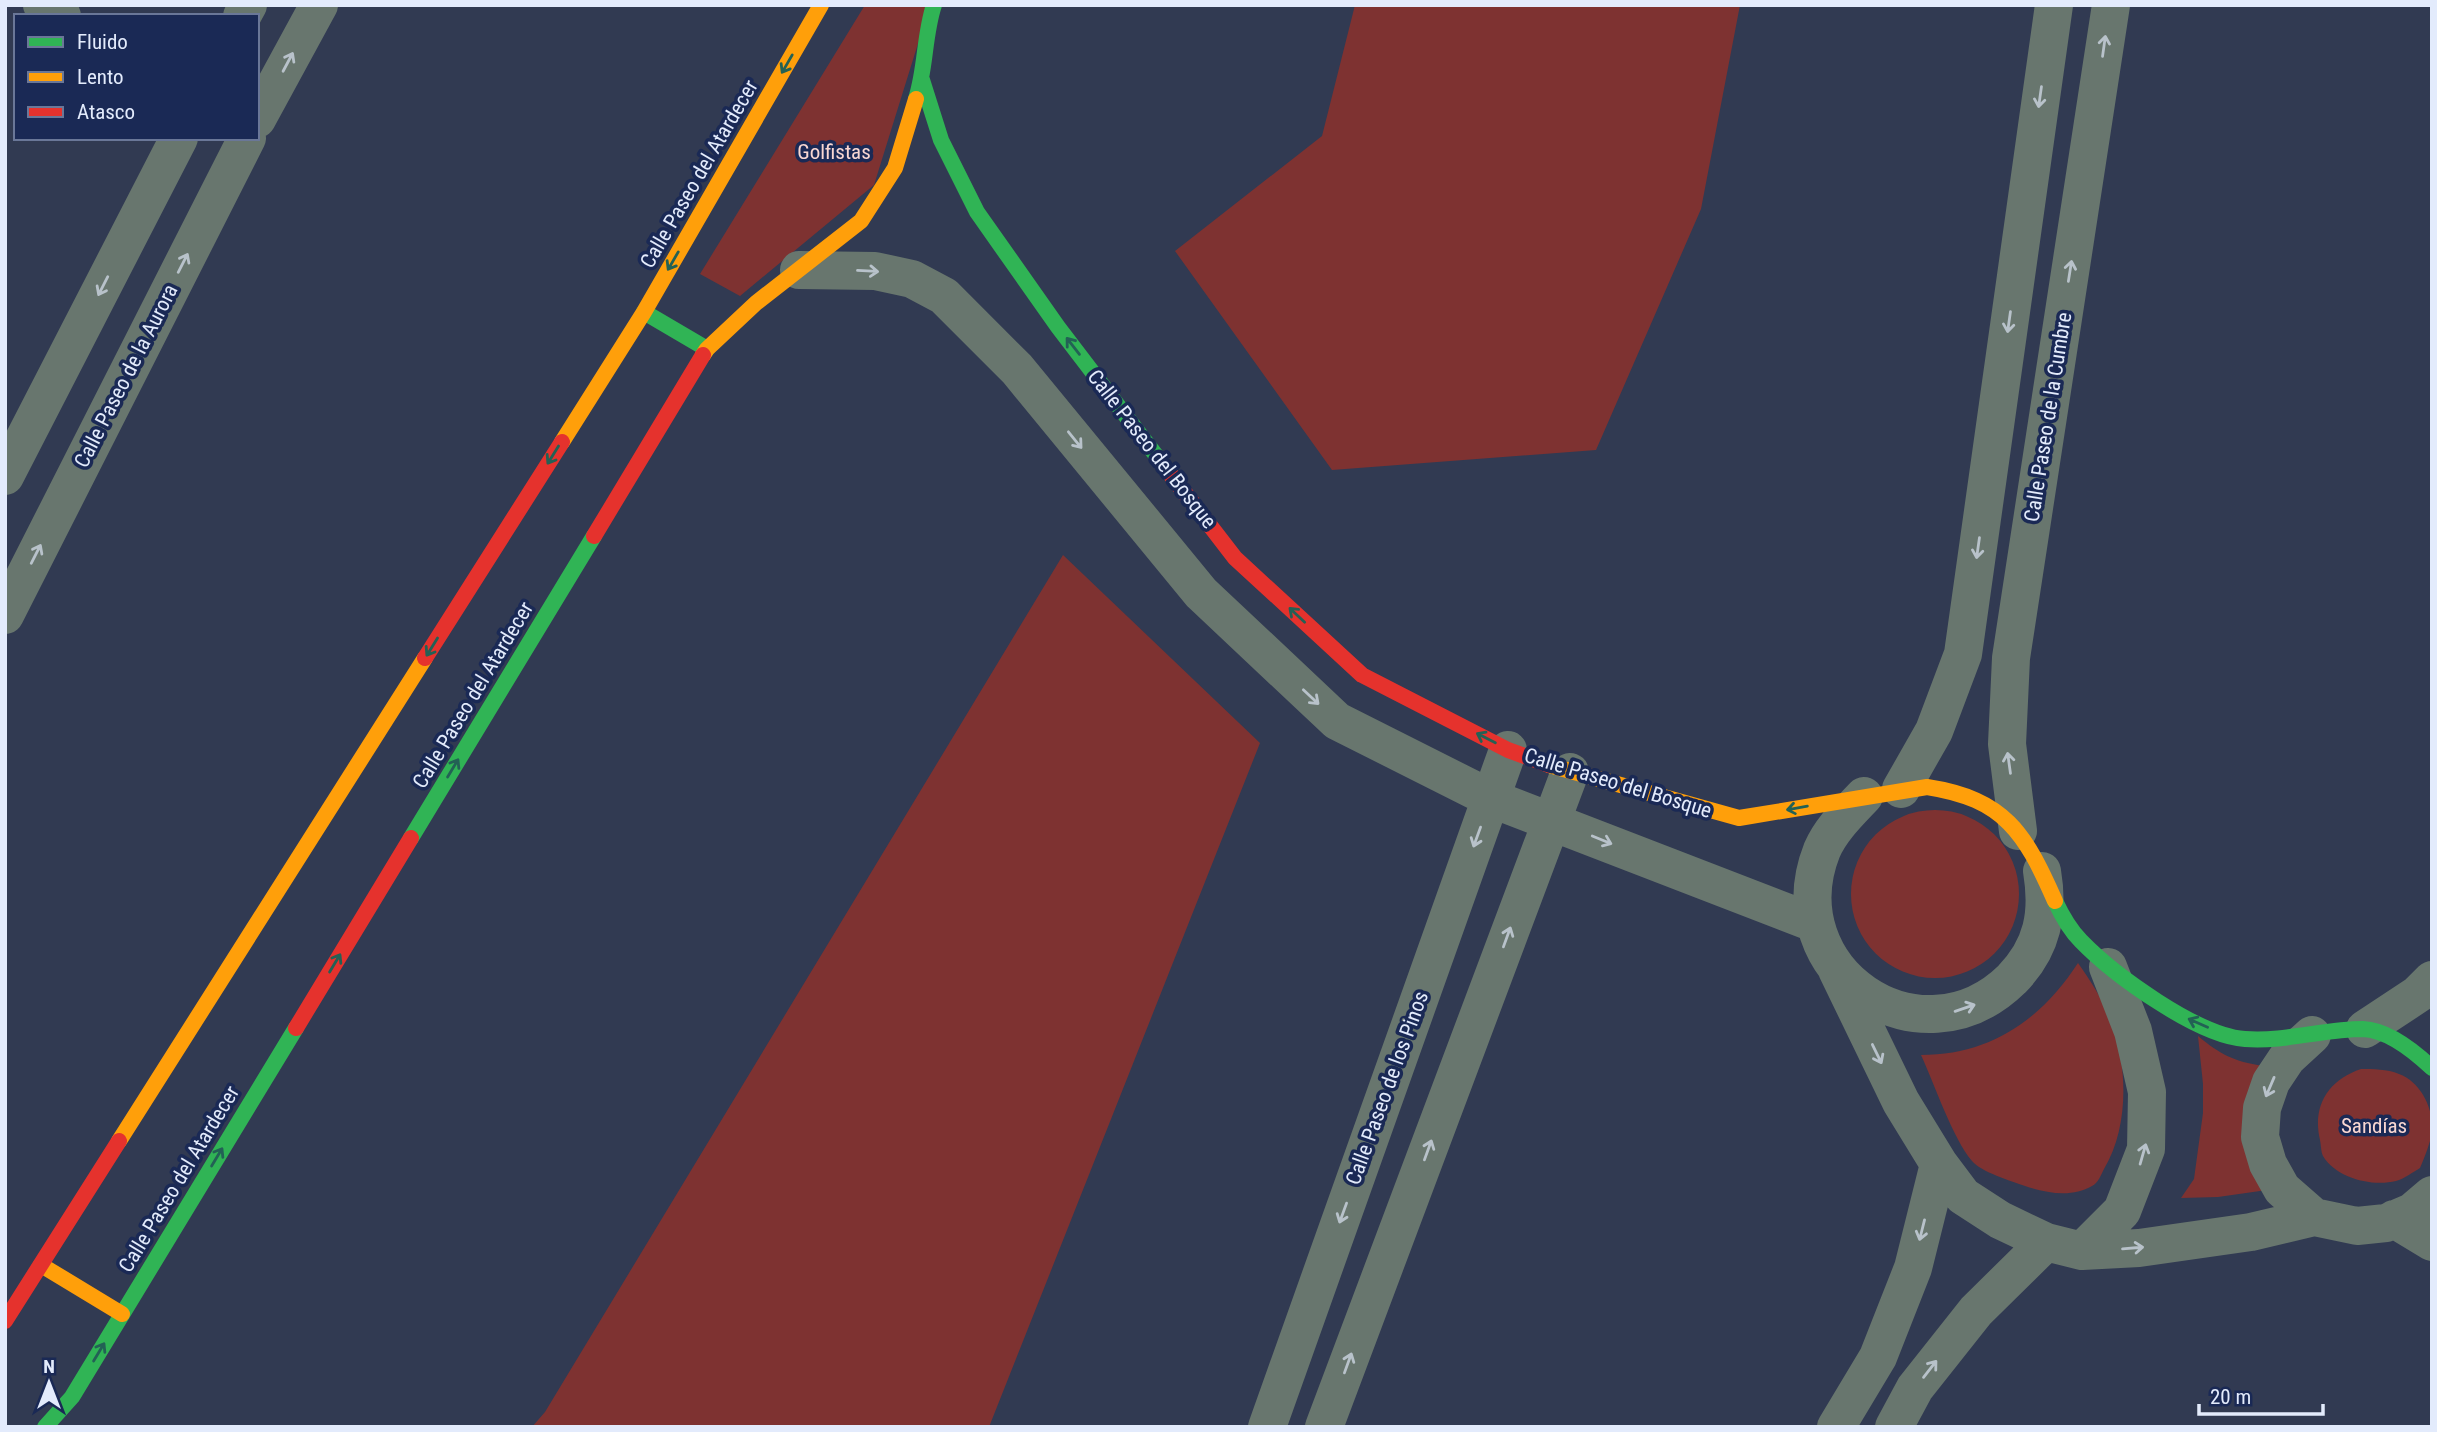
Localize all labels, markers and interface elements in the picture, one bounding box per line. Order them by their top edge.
legend [14,14,259,140]
text: Fluido [77,30,128,54]
one-way arrow [2098,35,2111,58]
one-way arrow [282,52,295,73]
one-way arrow [780,54,794,74]
text: Lento [77,65,124,89]
street label: Calle Paseo del Atardecer [635,76,763,272]
one-way arrow [2034,85,2047,108]
text: Atasco [77,100,135,124]
park label: Golfistas [797,140,871,164]
one-way arrow [666,251,680,271]
one-way arrow [176,253,190,274]
one-way arrow [2064,260,2077,283]
one-way arrow [856,265,879,278]
one-way arrow [96,275,110,296]
street label: Calle Paseo de la Aurora [69,280,183,472]
street label: Calle Paseo de la Cumbre [2020,310,2076,523]
one-way arrow [2002,311,2015,333]
one-way arrow [1066,338,1081,356]
street label: Calle Paseo del Bosque [1083,365,1221,533]
one-way arrow [1067,431,1083,449]
one-way arrow [546,445,561,464]
one-way arrow [1971,536,1984,559]
one-way arrow [30,544,44,565]
street label: Calle Paseo del Atardecer [408,597,538,793]
one-way arrow [1289,606,1306,623]
one-way arrow [424,637,438,657]
one-way arrow [1302,688,1320,705]
one-way arrow [1476,730,1497,744]
street label: Calle Paseo del Bosque [1521,743,1715,823]
one-way arrow [2003,752,2016,775]
one-way arrow [446,759,460,779]
one-way arrow [1786,802,1809,815]
one-way arrow [1469,825,1482,847]
one-way arrow [1590,834,1612,847]
one-way arrow [1502,926,1515,948]
one-way arrow [328,953,342,973]
street label: Calle Paseo de los Pinos [1341,988,1433,1188]
one-way arrow [1953,1001,1975,1013]
one-way arrow [2188,1016,2209,1029]
one-way arrow [1871,1043,1885,1064]
one-way arrow [2262,1076,2275,1097]
street label: Calle Paseo del Atardecer [114,1081,244,1277]
park label: Sandías [2341,1114,2407,1138]
one-way arrow [1423,1139,1435,1161]
one-way arrow [2137,1144,2150,1166]
one-way arrow [210,1148,224,1168]
one-way arrow [1336,1201,1348,1223]
one-way arrow [1915,1218,1928,1241]
one-way arrow [2121,1241,2144,1254]
one-way arrow [93,1342,107,1362]
north arrow [14,1348,84,1418]
one-way arrow [1343,1352,1356,1374]
text: N [43,1355,55,1378]
one-way arrow [1922,1360,1937,1379]
scale bar [2199,1372,2323,1416]
text: 20 m [2210,1385,2251,1409]

